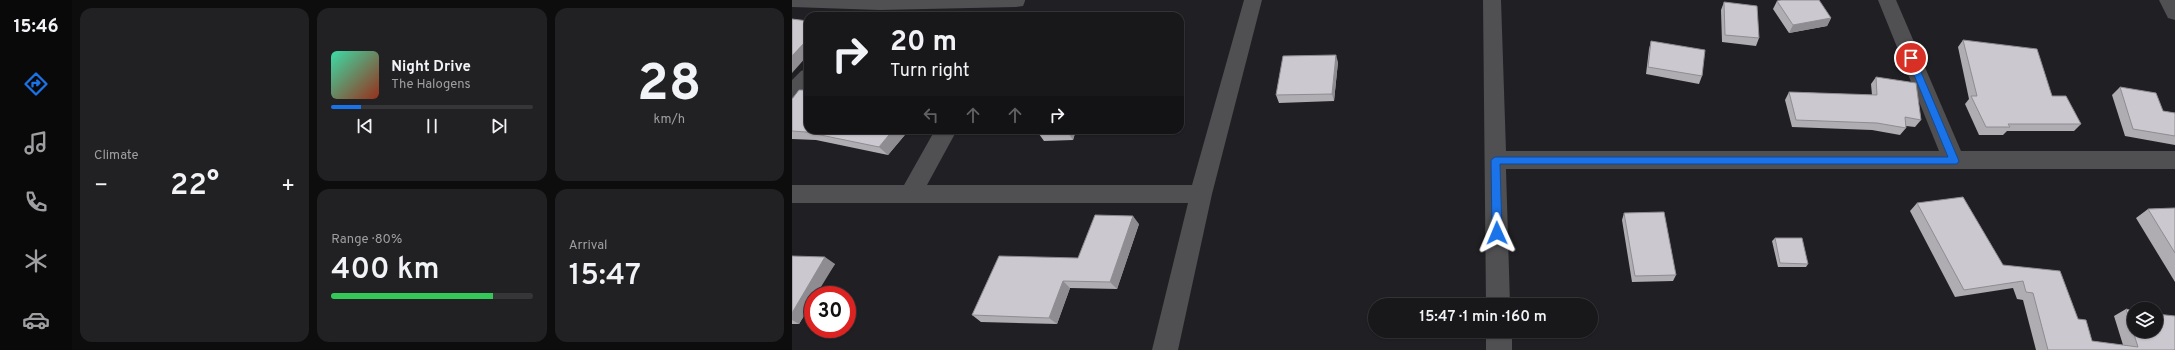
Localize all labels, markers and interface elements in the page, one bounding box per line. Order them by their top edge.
text: 15:46 [13,16,59,39]
text: 20 m [890,25,957,61]
icon: right [824,28,876,80]
pin [1894,41,1928,75]
icon: arrive [1900,47,1922,69]
text: 28 [637,53,702,119]
text: Night Drive [391,58,471,77]
text: Turn right [890,60,970,83]
icon: directions [22,70,50,98]
text: The Halogens [391,77,471,93]
icon: left [920,104,942,126]
icon: ahead [962,104,984,126]
icon: ahead [1004,104,1026,126]
icon: right [1046,104,1068,126]
text: km/h [654,112,685,128]
icon: previous [354,115,376,137]
icon: pause [421,115,443,137]
icon: next [488,115,510,137]
icon: music [22,129,50,157]
text: Climate [94,148,139,164]
text: 22° [170,168,219,205]
text: − [94,173,108,200]
text: + [281,173,295,200]
icon: phone [22,188,50,216]
position arrow [1476,212,1518,254]
text: Range · 80% [331,232,402,248]
text: Arrival [569,238,607,254]
icon: climate [22,247,50,275]
text: 400 km [331,252,439,289]
text: 15:47 [569,258,641,295]
speed limit sign: 30 [804,286,856,338]
map controls [2127,302,2163,338]
button: layers [2127,302,2163,338]
icon: car [22,306,50,334]
text: 15:47 · 1 min · 160 m [1419,308,1547,327]

